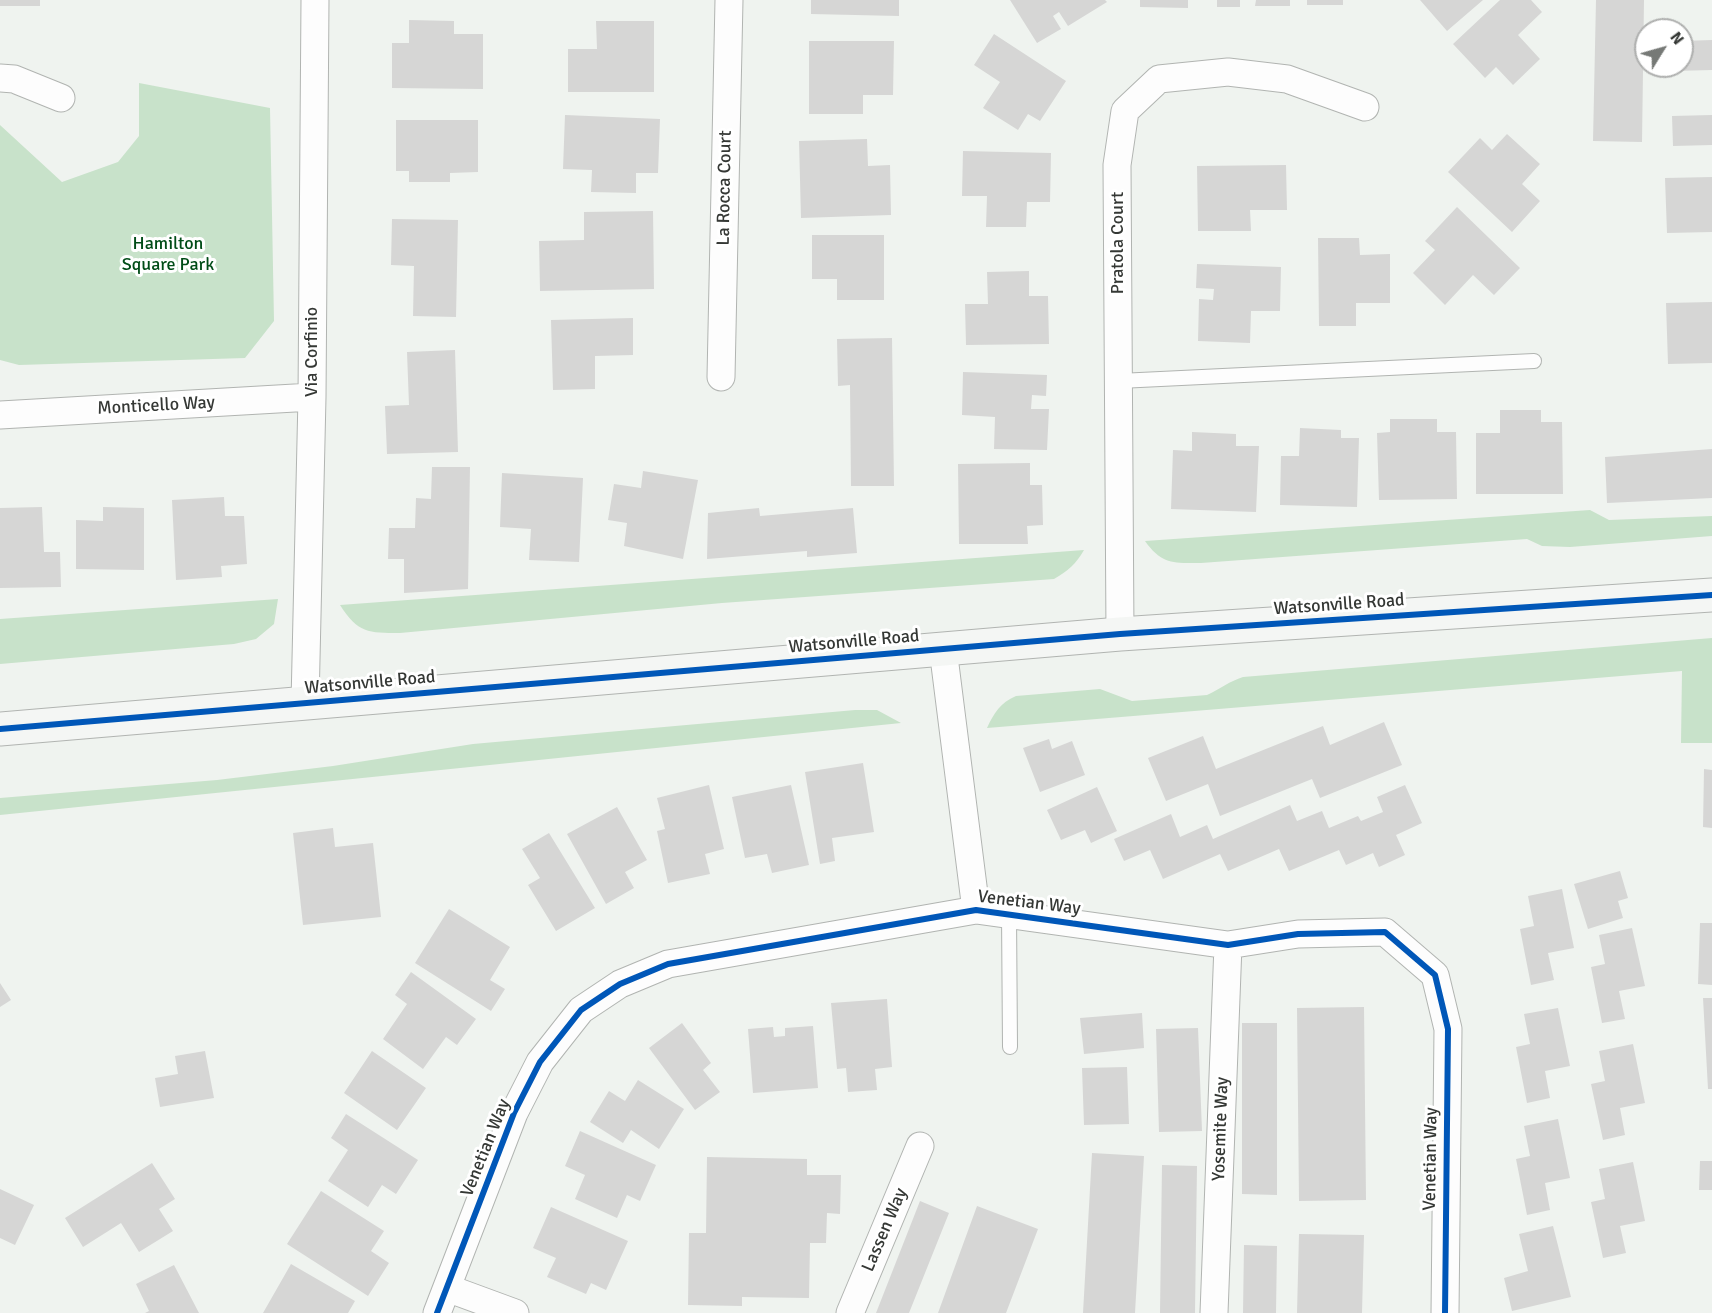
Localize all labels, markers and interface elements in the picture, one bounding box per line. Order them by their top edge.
north arrow [1634,18,1694,78]
text: N [1665,28,1688,49]
street label: La Rocca Court [713,130,737,246]
street label: Pratola Court [1107,192,1129,294]
park label: Hamilton Square Park [122,233,214,276]
street label: Via Corfinio [301,307,323,397]
street label: Monticello Way [97,392,215,420]
street label: Watsonville Road [1273,590,1405,620]
street label: Watsonville Road [788,626,920,658]
street label: Watsonville Road [304,667,436,699]
street label: Venetian Way [976,886,1082,920]
street label: Yosemite Way [1208,1076,1234,1182]
street label: Venetian Way [457,1096,515,1200]
street label: Venetian Way [1419,1107,1443,1211]
street label: Lassen Way [858,1185,912,1275]

